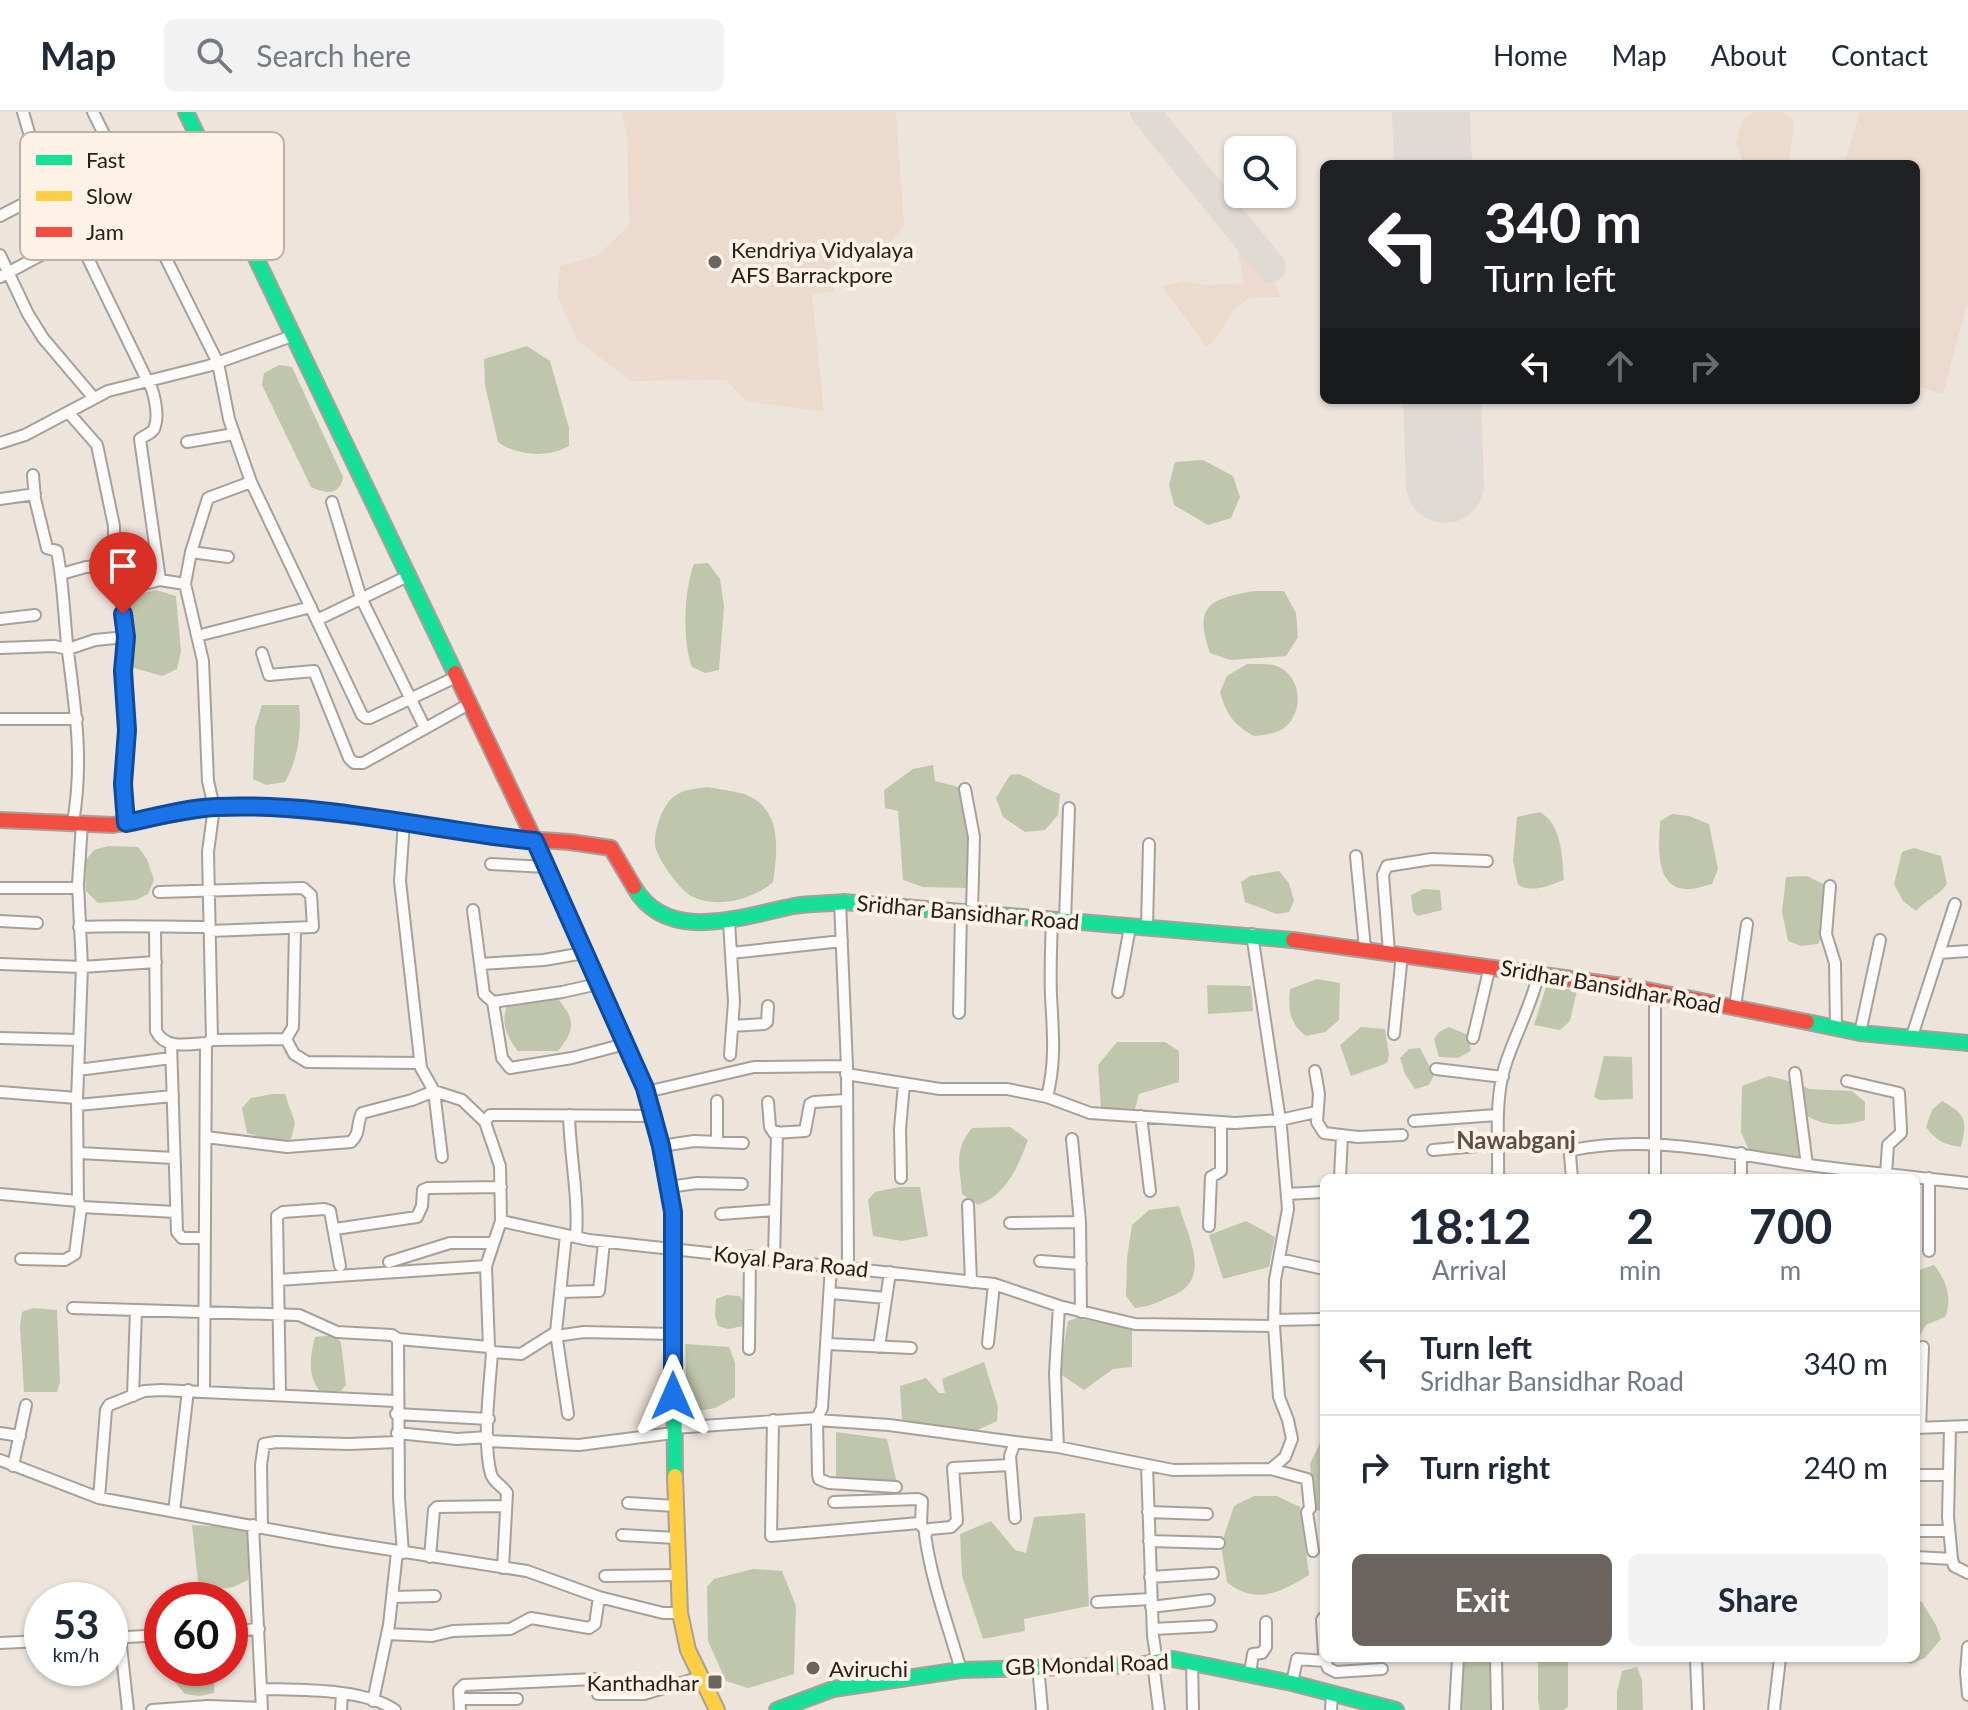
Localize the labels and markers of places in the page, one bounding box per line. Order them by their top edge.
place label: Kendriya Vidyalaya AFS Barrackpore [731,236,914,288]
marker: Kendriya Vidyalaya AFS Barrackpore [706,253,724,271]
pin [89,532,157,614]
place label: Aviruchi [829,1655,908,1682]
marker: Aviruchi [804,1659,822,1677]
place label: Kanthadhar [587,1669,699,1696]
marker: Kanthadhar [706,1673,724,1691]

